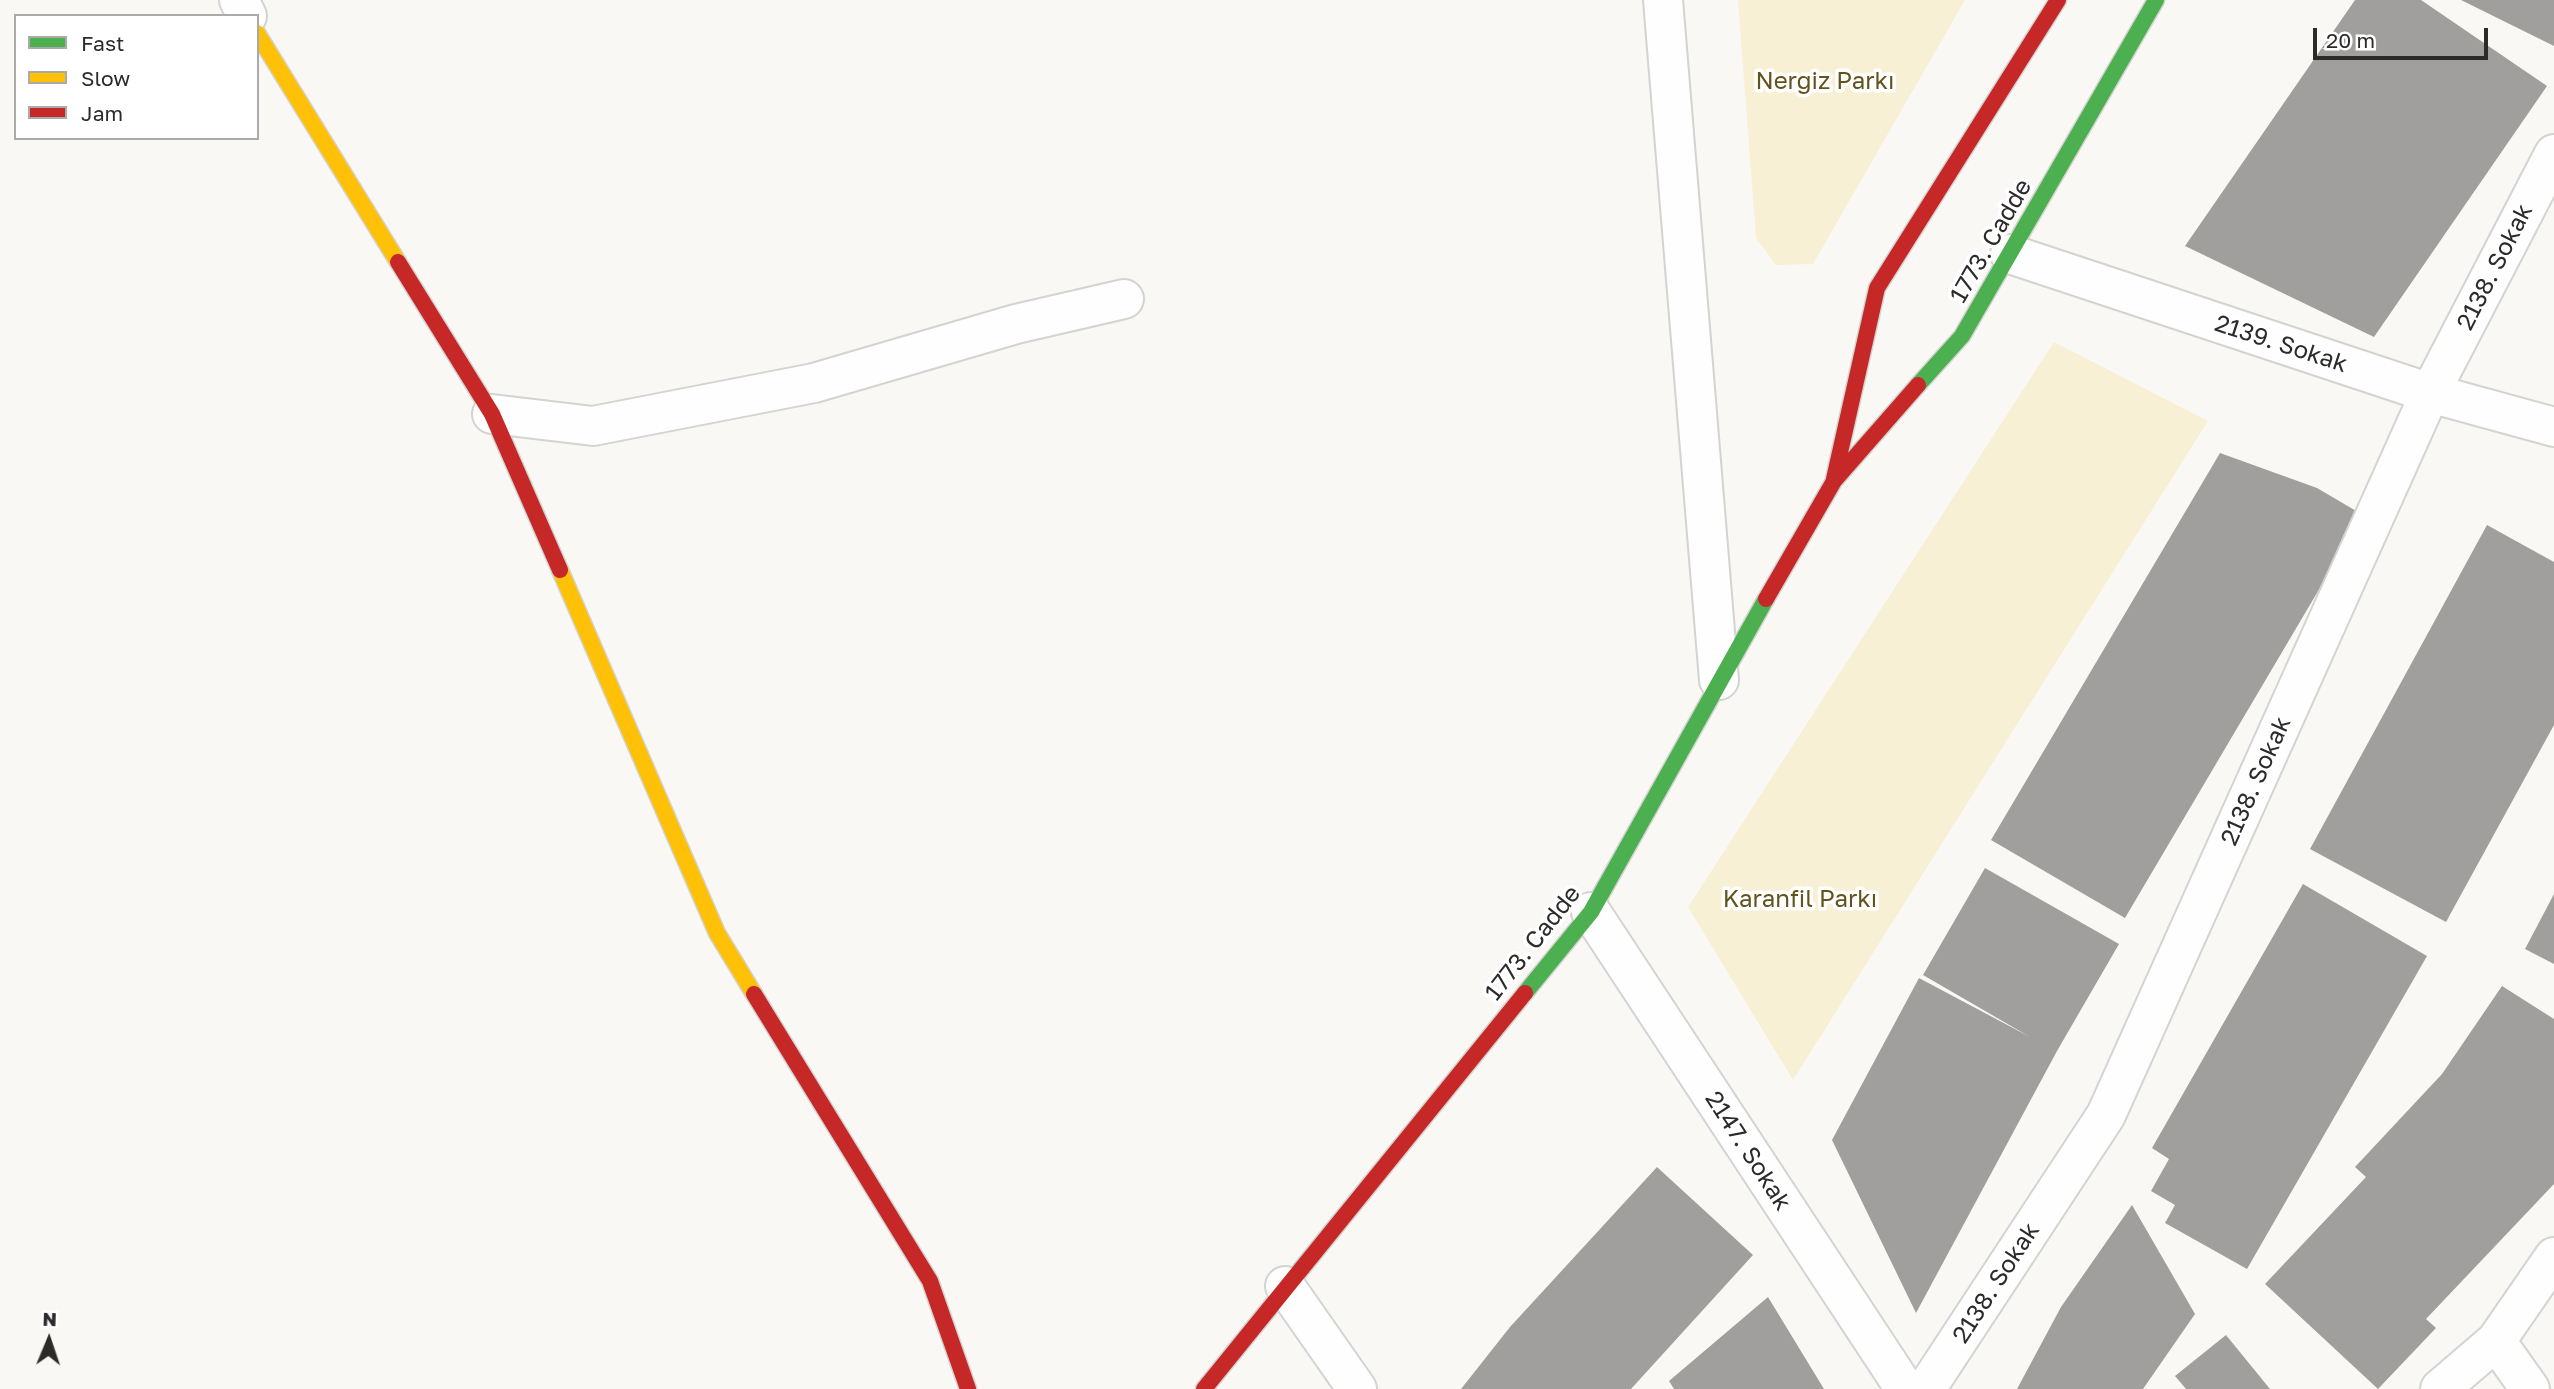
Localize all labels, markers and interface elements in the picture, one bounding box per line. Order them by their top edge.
legend [14,14,259,140]
scale bar [2316,14,2491,58]
text: 20 m [2326,27,2375,53]
text: Fast [81,30,124,56]
text: Slow [81,65,130,91]
park label: Nergiz Parkı [1755,67,1895,95]
text: Jam [81,100,123,126]
street label: 1773. Cadde [1944,174,2038,308]
street label: 2138. Sokak [2451,199,2539,335]
street label: 2139. Sokak [2211,309,2351,379]
street label: 2138. Sokak [2215,712,2297,850]
street label: 1773. Cadde [1479,880,1587,1006]
park label: Karanfil Parkı [1723,885,1877,913]
street label: 2147. Sokak [1699,1086,1797,1216]
street label: 2138. Sokak [1946,1217,2046,1349]
north arrow [14,1305,84,1375]
text: N [42,1307,57,1330]

